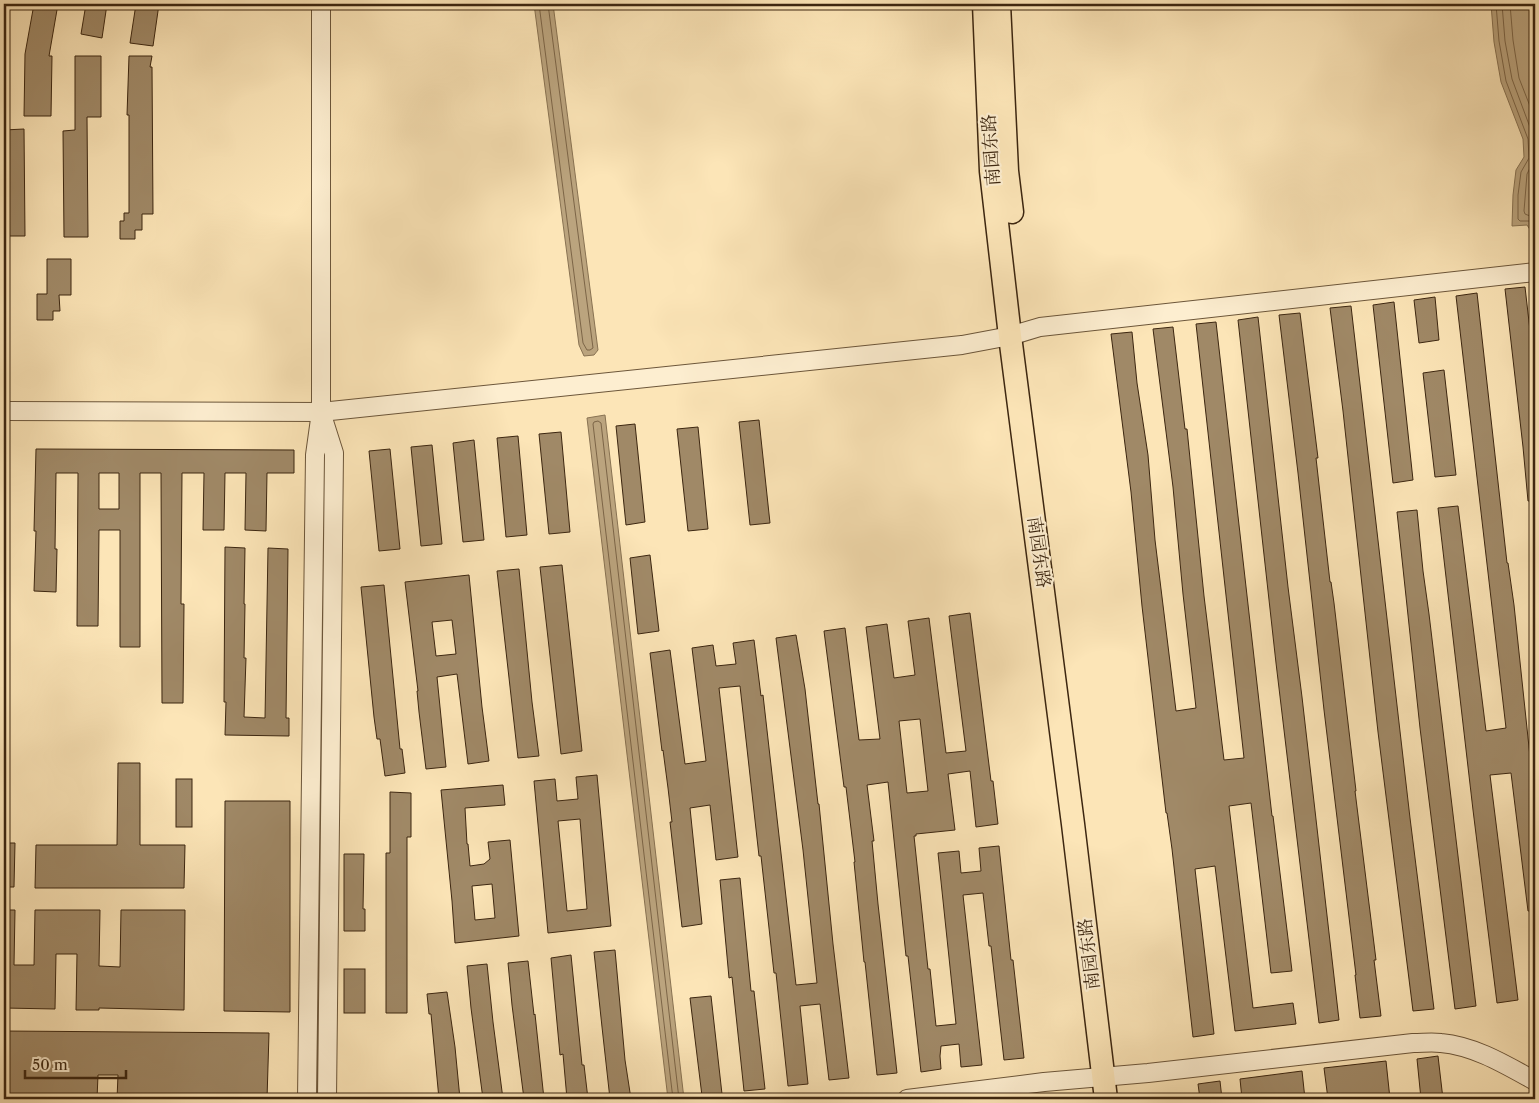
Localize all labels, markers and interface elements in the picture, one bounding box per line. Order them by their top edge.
street label: 南园东路 [978,113,1004,187]
street label: 南园东路 [1023,515,1055,589]
street label: 南园东路 [1074,917,1104,991]
scale bar [25,1048,126,1080]
text: 50 m [32,1055,68,1074]

